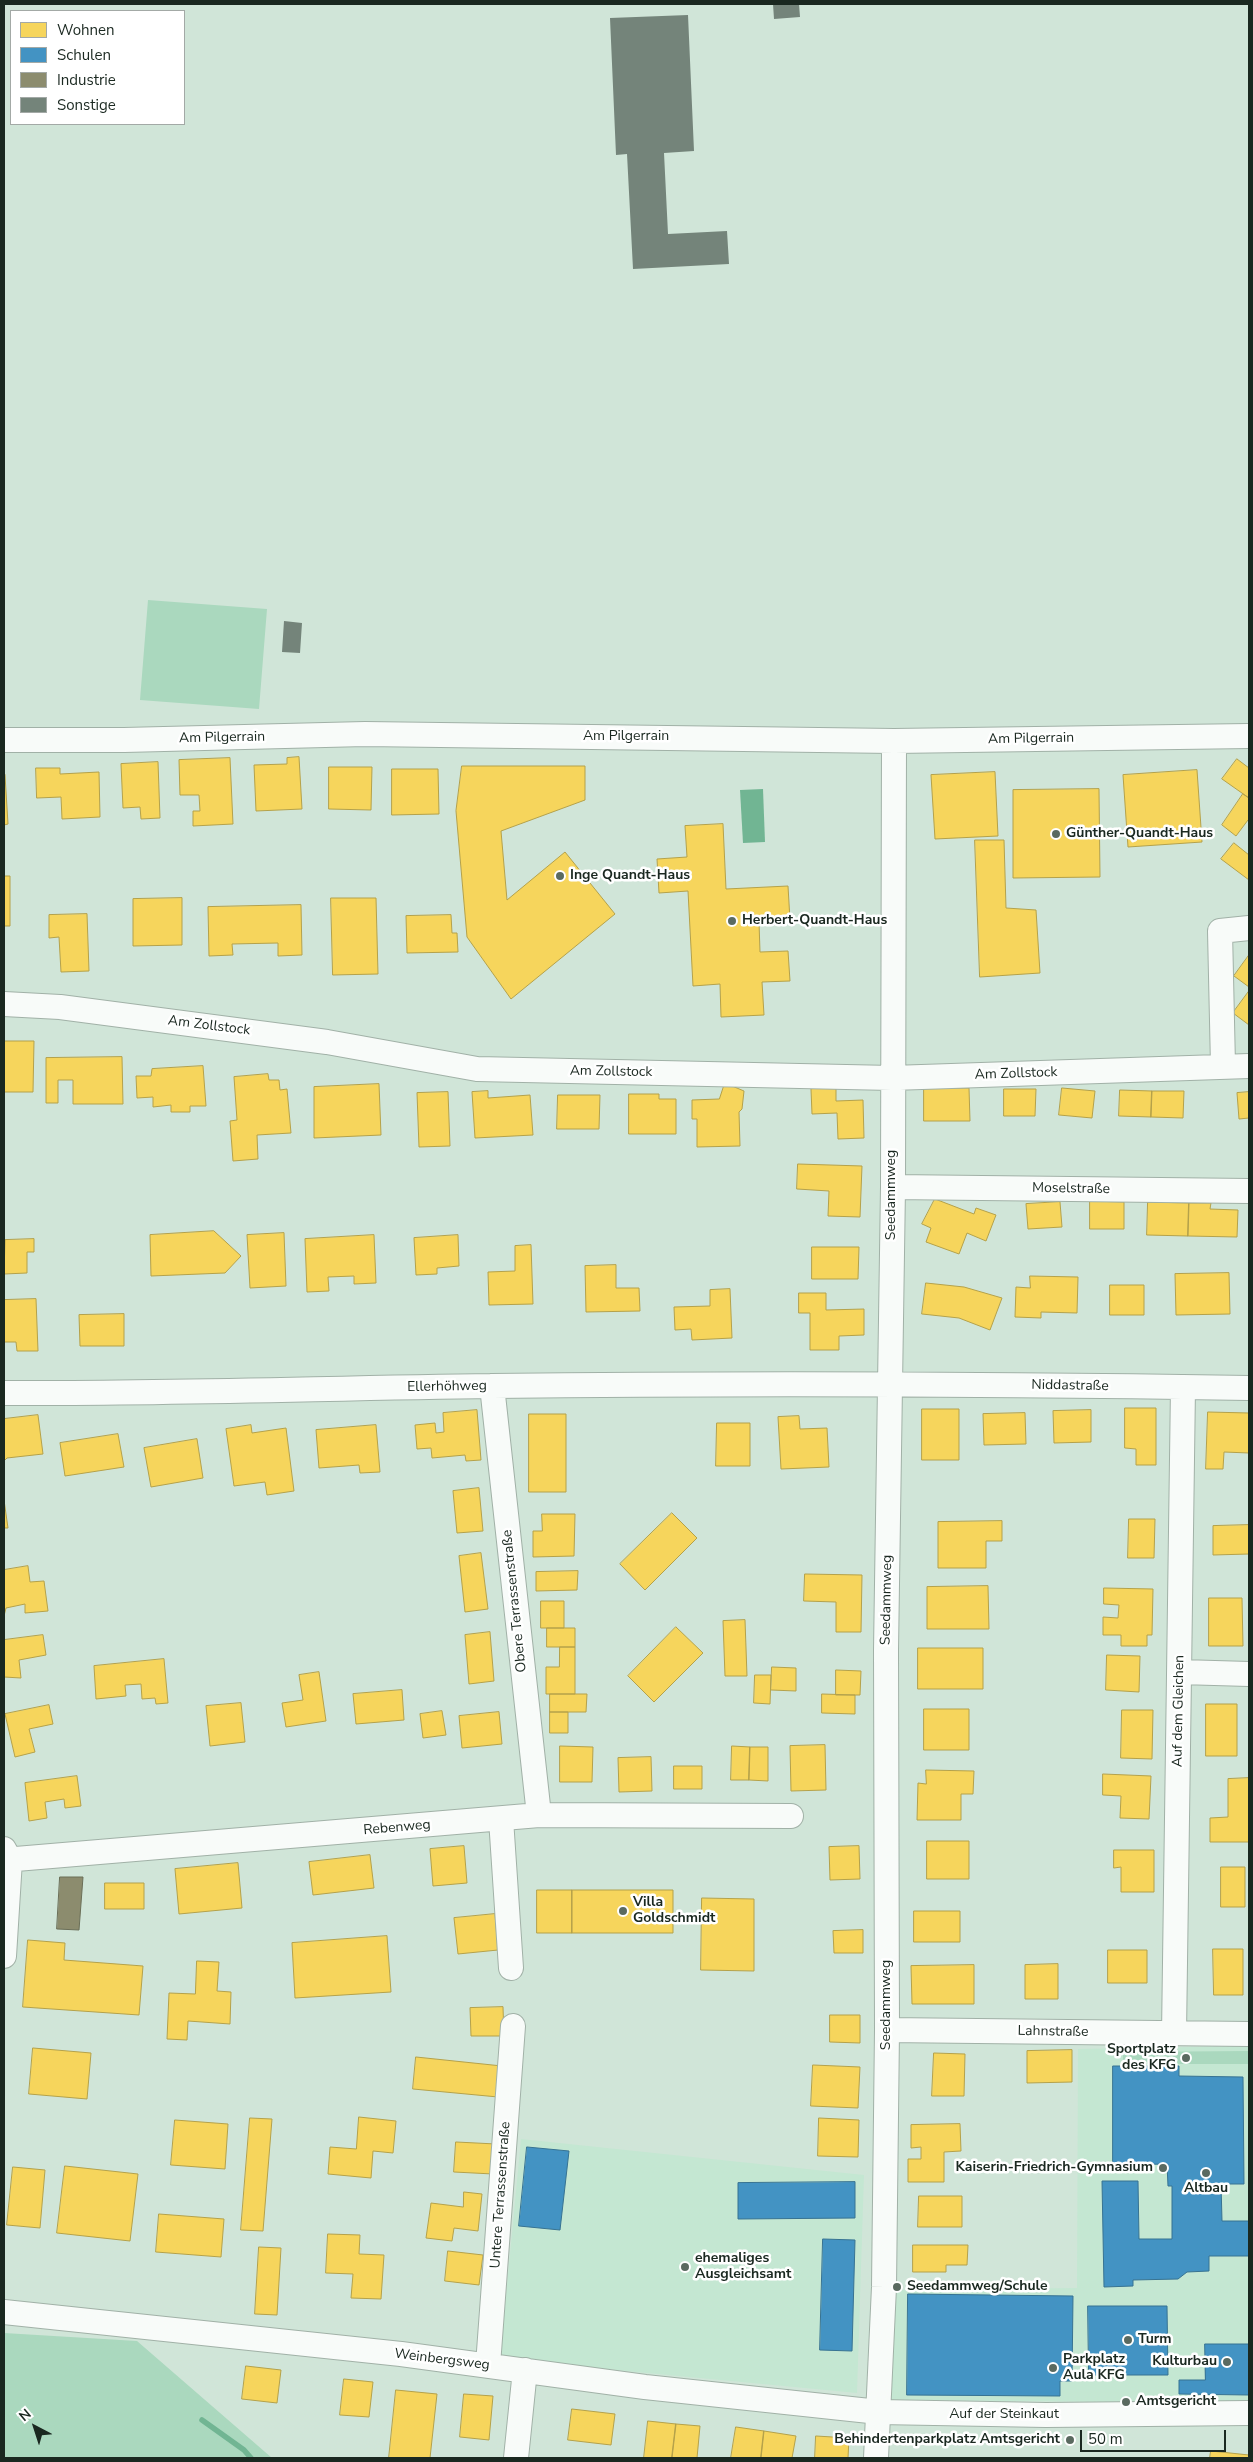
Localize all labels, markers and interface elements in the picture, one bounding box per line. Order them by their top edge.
legend [10,10,185,125]
text: Wohnen [57,20,115,40]
text: Schulen [57,45,111,65]
text: Industrie [57,70,116,90]
text: Sonstige [57,95,116,115]
street label: Am Pilgerrain [179,729,265,747]
street label: Am Pilgerrain [583,729,669,745]
street label: Am Pilgerrain [988,730,1074,748]
place label: Günther-Quandt-Haus [1066,826,1213,842]
marker: Günther-Quandt-Haus [1050,828,1062,840]
place label: Inge Quandt-Haus [570,868,690,884]
marker: Inge Quandt-Haus [554,870,566,882]
place label: Herbert-Quandt-Haus [742,913,887,929]
marker: Herbert-Quandt-Haus [726,915,738,927]
street label: Am Zollstock [167,1013,251,1039]
street label: Am Zollstock [570,1063,652,1081]
street label: Am Zollstock [974,1064,1058,1084]
street label: Seedammweg [884,1150,900,1240]
street label: Moselstraße [1032,1180,1110,1198]
street label: Niddastraße [1031,1377,1109,1395]
street label: Ellerhöhweg [407,1378,487,1396]
street label: Obere Terrassenstraße [499,1529,531,1673]
street label: Seedammweg [878,1555,896,1645]
street label: Auf dem Gleichen [1170,1655,1188,1767]
street label: Rebenweg [363,1817,431,1839]
place label: Villa Goldschmidt [633,1895,715,1928]
marker: Villa Goldschmidt [617,1905,629,1917]
street label: Seedammweg [879,1960,895,2050]
street label: Lahnstraße [1017,2023,1089,2041]
place label: Sportplatz des KFG [1107,2042,1176,2074]
marker: Sportplatz des KFG [1180,2052,1192,2064]
street label: Untere Terrassenstraße [487,2121,515,2269]
place label: Kaiserin-Friedrich-Gymnasium [955,2160,1153,2176]
marker: Kaiserin-Friedrich-Gymnasium [1157,2162,1169,2174]
marker: Altbau [1200,2167,1212,2179]
place label: Altbau [1184,2181,1228,2197]
place label: ehemaliges Ausgleichsamt [695,2251,791,2284]
marker: ehemaliges Ausgleichsamt [679,2261,691,2273]
place label: Seedammweg/Schule [907,2279,1048,2295]
marker: Seedammweg/Schule [891,2281,903,2293]
place label: Turm [1138,2332,1172,2348]
marker: Turm [1122,2334,1134,2346]
street label: Weinbergsweg [393,2346,491,2374]
place label: Parkplatz Aula KFG [1063,2352,1125,2384]
place label: Kulturbau [1152,2354,1217,2370]
marker: Kulturbau [1221,2356,1233,2368]
marker: Parkplatz Aula KFG [1047,2362,1059,2374]
place label: Amtsgericht [1136,2394,1216,2410]
marker: Amtsgericht [1120,2396,1132,2408]
north arrow [10,2402,60,2452]
text: N [15,2404,35,2426]
street label: Auf der Steinkaut [949,2407,1059,2423]
scale bar [1083,2420,1229,2452]
text: 50 m [1088,2429,1123,2449]
place label: Behindertenparkplatz Amtsgericht [834,2432,1060,2448]
marker: Behindertenparkplatz Amtsgericht [1064,2434,1076,2446]

